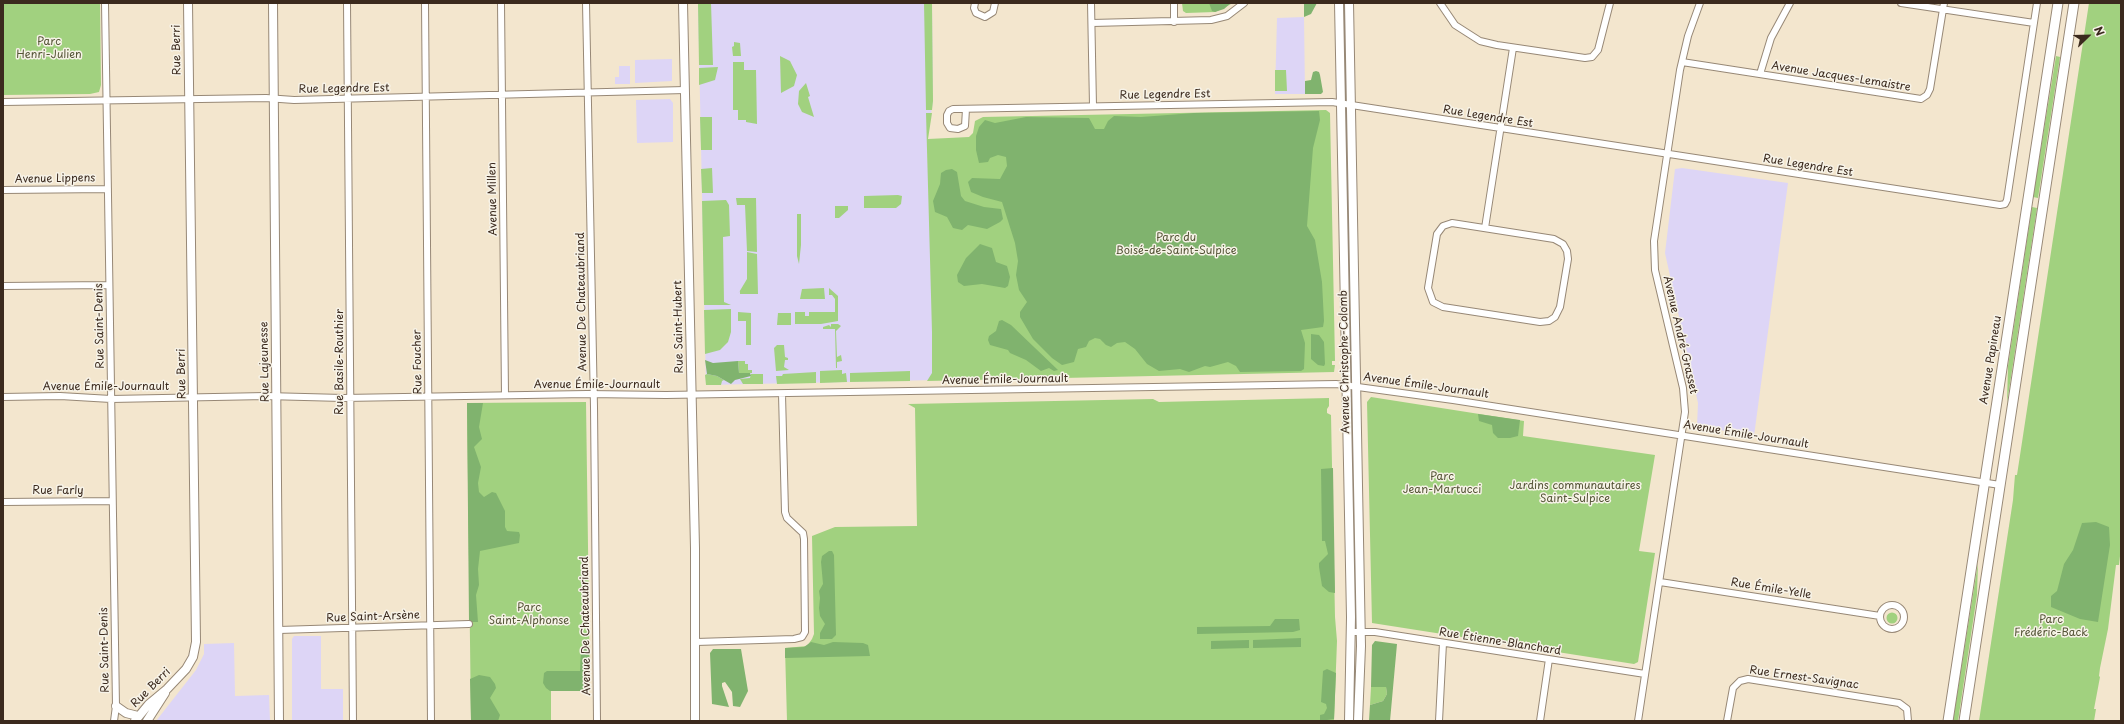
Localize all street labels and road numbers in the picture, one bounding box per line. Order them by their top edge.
street label: Rue Berri [170,25,184,75]
street label: Avenue Jacques-Lemaistre [1770,59,1912,95]
street label: Rue Legendre Est [298,82,390,96]
street label: Rue Legendre Est [1119,88,1211,102]
street label: Rue Legendre Est [1442,103,1534,131]
street label: Rue Legendre Est [1762,152,1854,180]
street label: Avenue Millen [486,162,500,236]
street label: Avenue Lippens [15,172,95,186]
street label: Avenue De Chateaubriand [574,232,590,372]
street label: Avenue André-Grasset [1660,275,1700,395]
street label: Rue Saint-Hubert [672,280,686,374]
street label: Rue Saint-Denis [93,283,107,369]
street label: Avenue Christophe-Colomb [1337,290,1353,434]
street label: Rue Basile-Routhier [333,309,347,415]
street label: Avenue Papineau [1977,315,2005,405]
street label: Rue Lajeunesse [258,321,272,403]
street label: Rue Foucher [411,329,425,395]
street label: Rue Berri [175,349,189,399]
street label: Avenue Émile-Journault [1363,371,1489,401]
street label: Avenue Émile-Journault [942,372,1068,388]
street label: Avenue Émile-Journault [534,378,660,392]
street label: Avenue Émile-Journault [43,380,169,394]
street label: Avenue Émile-Journault [1683,419,1809,451]
street label: Rue Farly [32,484,84,498]
street label: Avenue De Chateaubriand [578,556,594,696]
street label: Rue Émile-Yelle [1730,576,1812,602]
street label: Rue Saint-Denis [98,607,112,693]
street label: Rue Saint-Arsène [326,609,420,625]
street label: Rue Étienne-Blanchard [1438,626,1562,658]
street label: Rue Ernest-Savignac [1749,664,1859,692]
street label: Rue Berri [128,665,174,711]

